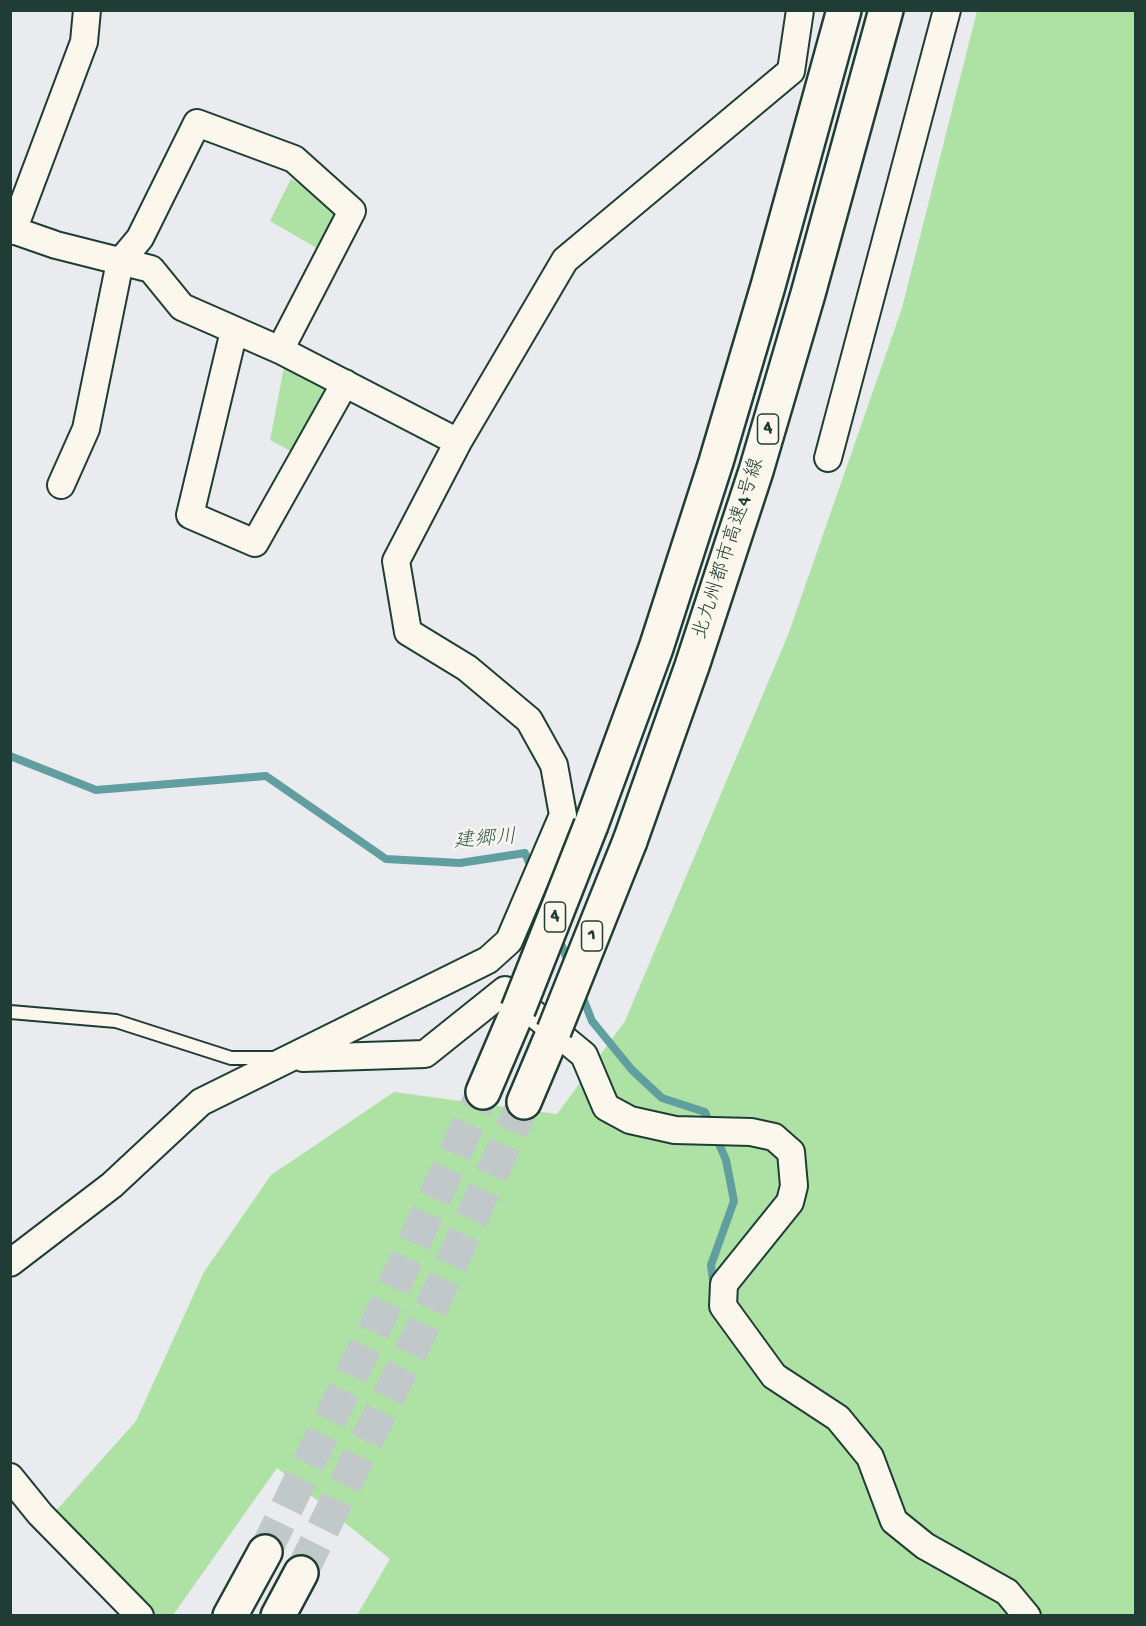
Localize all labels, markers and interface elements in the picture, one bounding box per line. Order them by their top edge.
road number: 4 [758,414,778,444]
street label: 北九州都市高速4号線 [689,455,771,643]
water label: 建郷川 [453,826,517,856]
road number: 4 [544,902,566,932]
road number: 1 [582,921,602,951]

